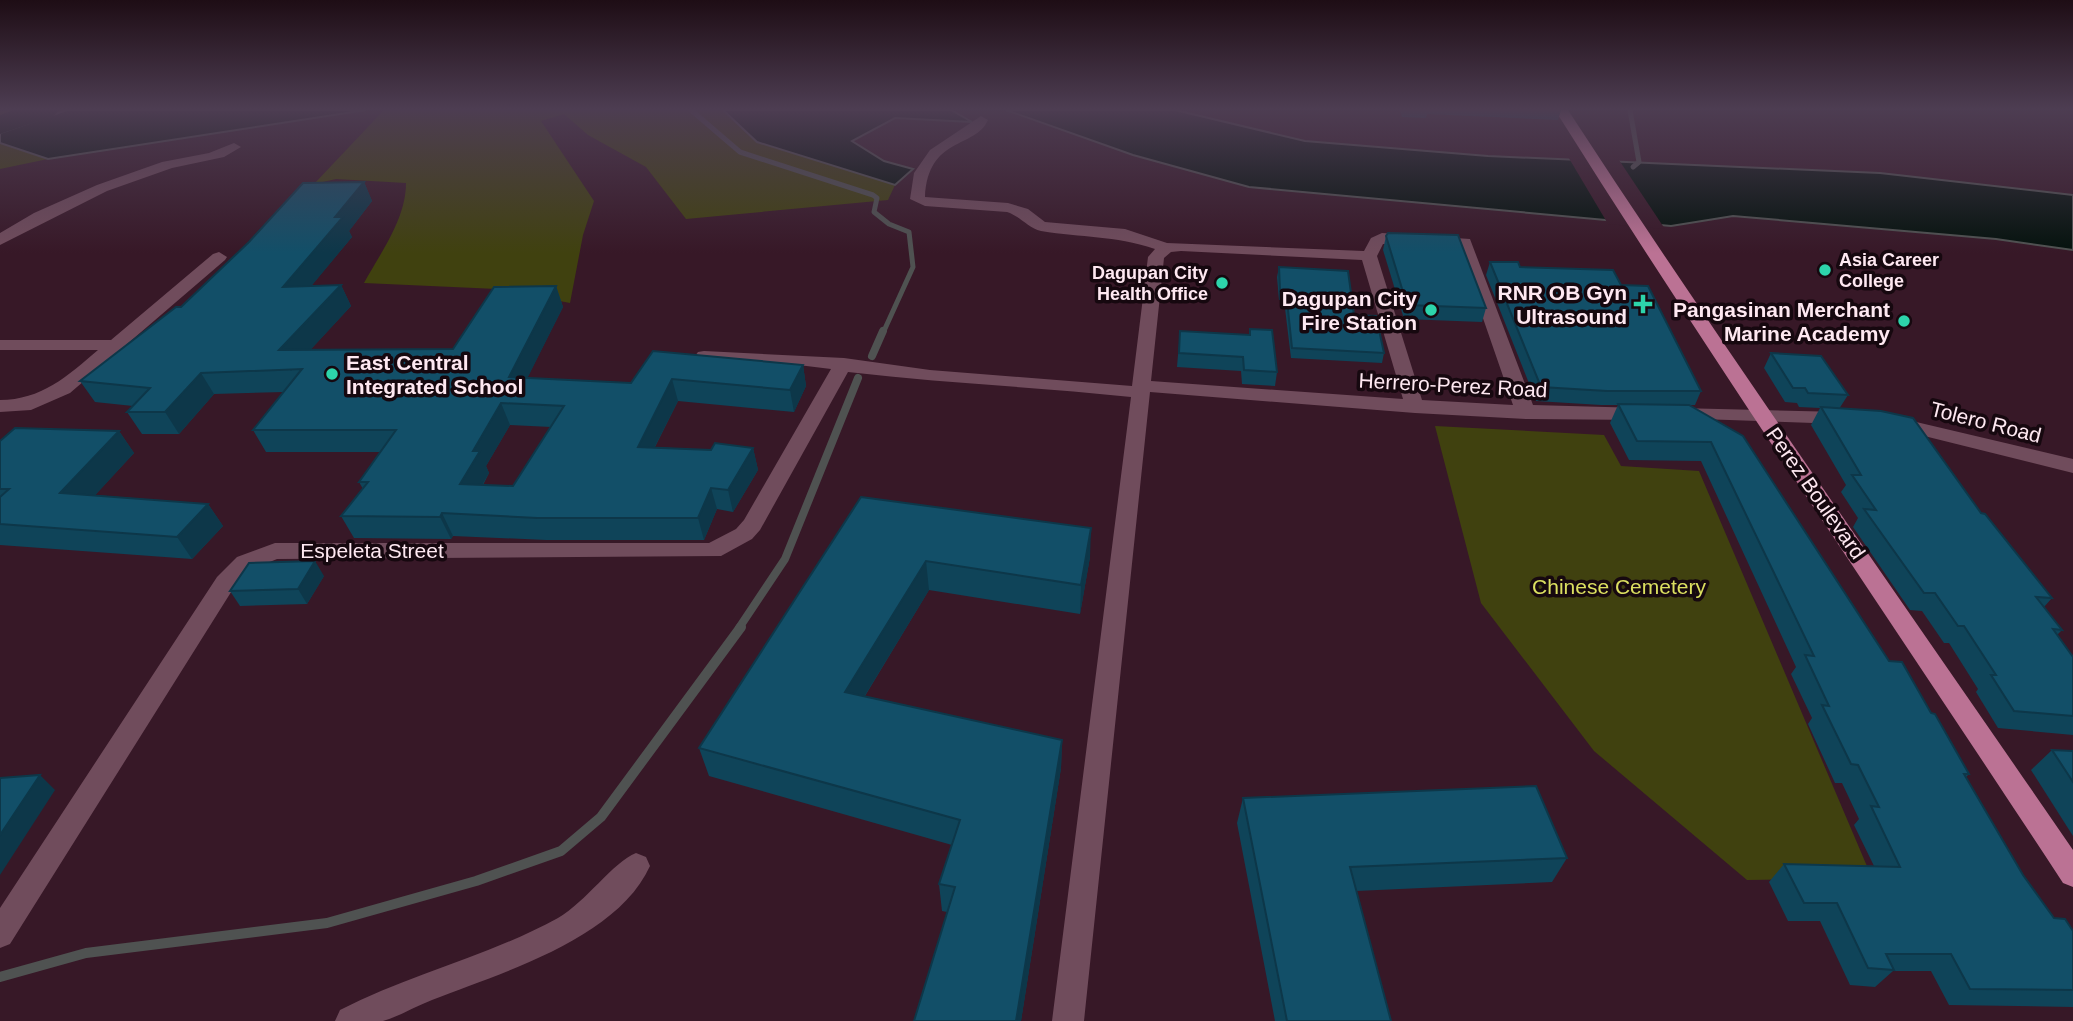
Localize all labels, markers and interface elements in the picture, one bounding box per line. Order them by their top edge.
place label: Asia Career College [1839,250,1939,291]
marker: Asia Career College [1817,262,1833,278]
place label: Dagupan City Health Office [1092,263,1208,304]
marker: Dagupan City Health Office [1214,275,1230,291]
place label: RNR OB Gyn Ultrasound [1497,281,1627,328]
place label: Dagupan City Fire Station [1282,287,1417,334]
marker: RNR OB Gyn Ultrasound [1633,294,1653,314]
place label: Pangasinan Merchant Marine Academy [1673,298,1890,345]
marker: Dagupan City Fire Station [1423,302,1439,318]
marker: Pangasinan Merchant Marine Academy [1896,313,1912,329]
place label: East Central Integrated School [346,351,523,398]
marker: East Central Integrated School [324,366,340,382]
street label: Herrero-Perez Road [1358,369,1548,401]
street label: Tolero Road [1928,397,2044,447]
street label: Perez Boulevard [1762,423,1870,563]
street label: Espeleta Street [300,539,444,562]
park label: Chinese Cemetery [1532,575,1706,598]

